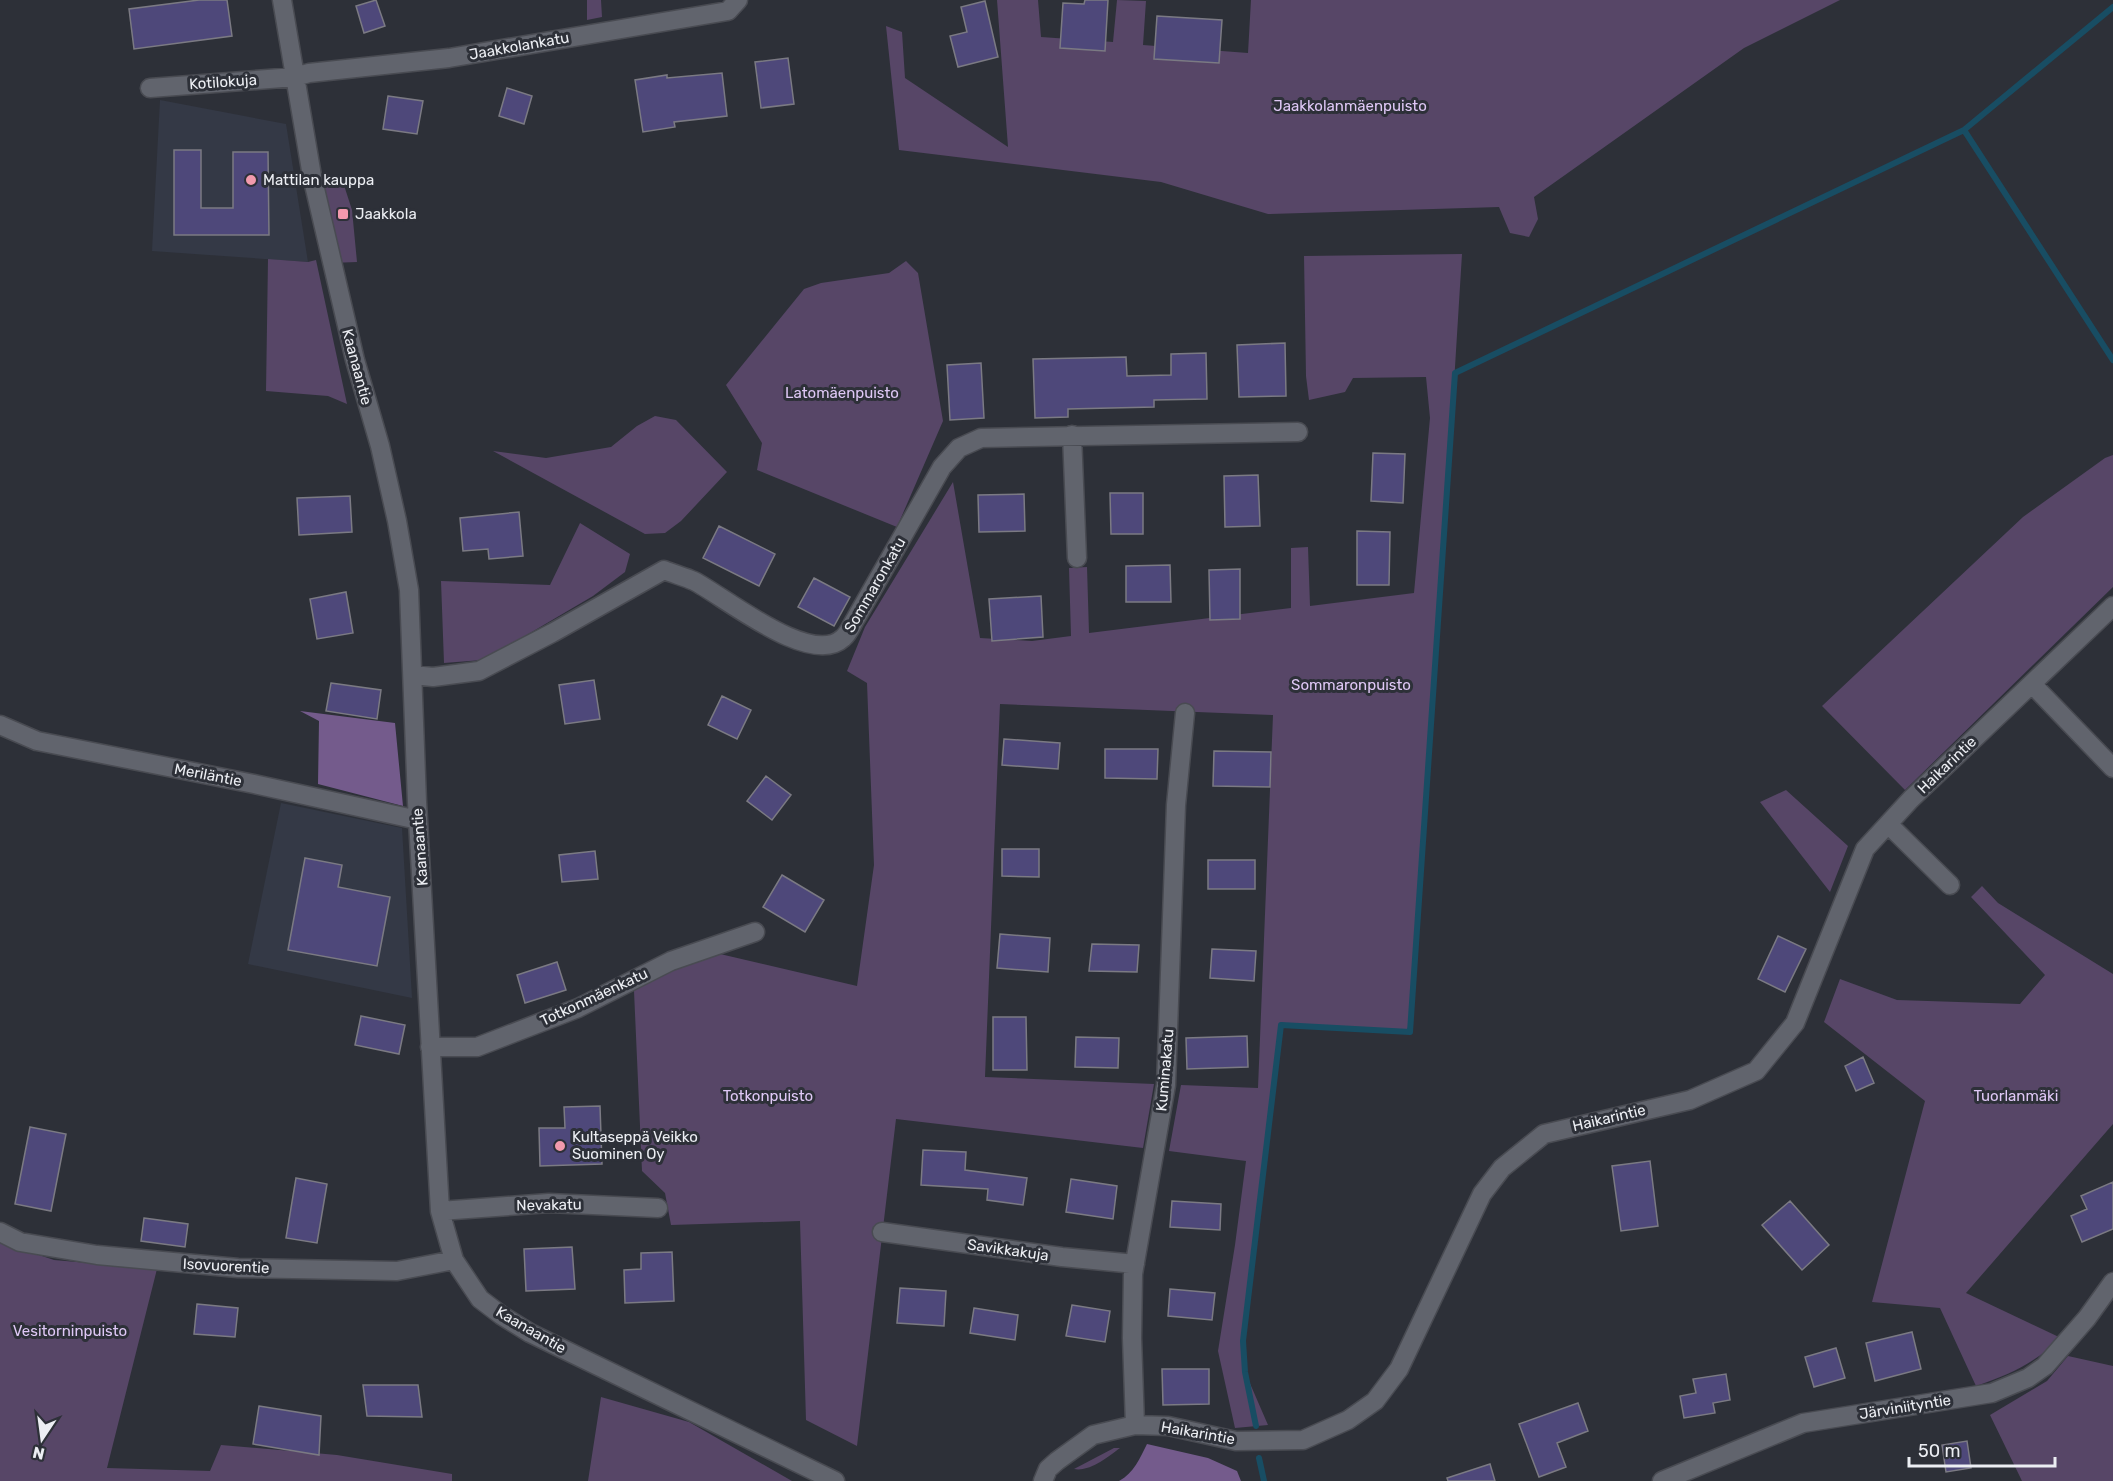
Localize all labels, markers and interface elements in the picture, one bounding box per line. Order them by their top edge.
street label: Jaakkolankatu [467,28,571,64]
street label: Kotilokuja [189,71,257,93]
park label: Jaakkolanmäenpuisto [1273,97,1427,115]
place label: Mattilan kauppa [263,171,374,189]
marker: Mattilan kauppa [244,173,258,187]
place label: Jaakkola [355,205,417,223]
marker: Jaakkola [336,207,350,221]
street label: Kaanaantie [338,327,376,407]
park label: Latomäenpuisto [785,384,899,402]
street label: Sommaronkatu [840,534,910,636]
park label: Sommaronpuisto [1291,676,1411,694]
street label: Haikarintie [1914,733,1980,797]
street label: Meriläntie [173,760,243,790]
street label: Kaanaantie [408,807,432,887]
street label: Totkonmäenkatu [537,964,651,1030]
street label: Kuminakatu [1152,1028,1178,1112]
park label: Totkonpuisto [723,1087,813,1105]
park label: Tuorlanmäki [1974,1087,2058,1105]
street label: Haikarintie [1571,1101,1647,1135]
place label: Kultaseppä Veikko Suominen Oy [572,1128,698,1163]
marker: Kultaseppä Veikko Suominen Oy [553,1139,567,1153]
street label: Nevakatu [516,1195,582,1215]
street label: Savikkakuja [966,1235,1050,1265]
street label: Isovuorentie [182,1255,270,1277]
street label: Kaanaantie [493,1303,569,1357]
park label: Vesitorninpuisto [13,1322,127,1340]
street label: Järviniityntie [1858,1391,1952,1423]
north arrow [12,1409,72,1469]
street label: Haikarintie [1160,1418,1236,1448]
scale bar [1909,1430,2054,1468]
text: 50 m [1918,1440,1961,1462]
text: N [31,1443,46,1464]

